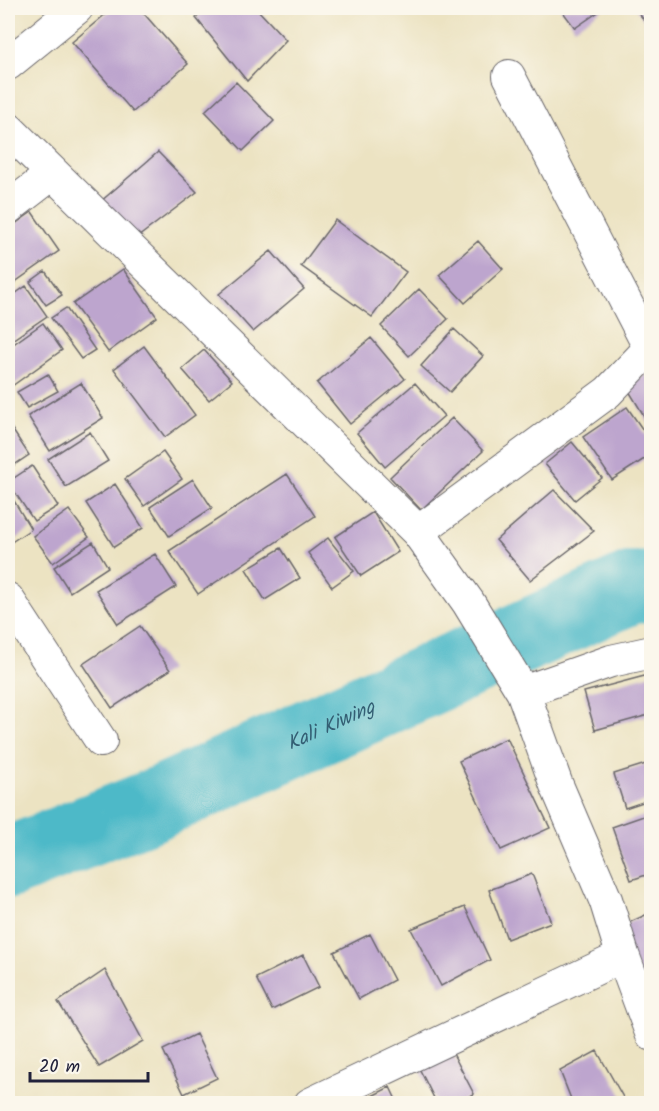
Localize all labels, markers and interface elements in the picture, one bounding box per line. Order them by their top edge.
water label: Kali Kiwing [282,692,382,760]
scale bar [30,1045,148,1083]
text: 20 m [39,1053,80,1082]

